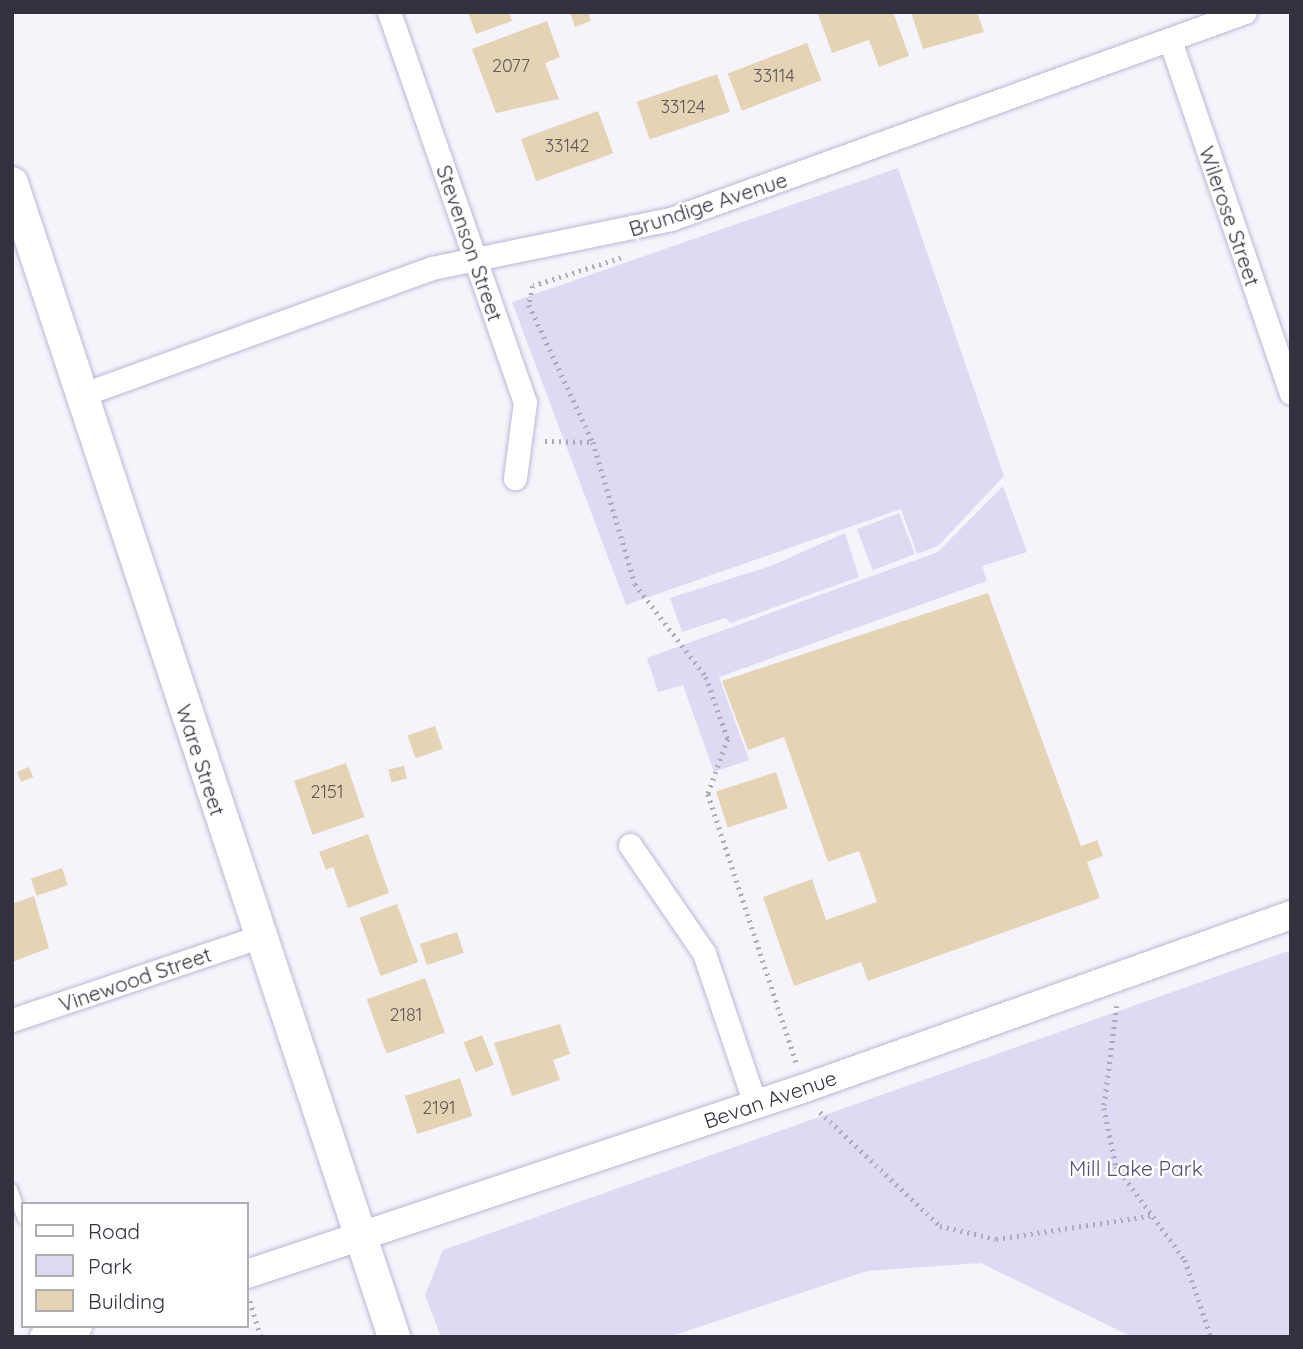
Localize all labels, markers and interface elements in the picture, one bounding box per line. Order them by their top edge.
house number: 2077 [492,55,530,77]
house number: 33114 [753,65,795,87]
house number: 33124 [661,96,705,118]
house number: 33142 [545,135,589,157]
street label: Wilerose Street [1194,143,1266,289]
street label: Stevenson Street [431,162,509,324]
street label: Brundige Avenue [626,166,790,242]
street label: Ware Street [171,701,231,819]
house number: 2151 [310,781,344,803]
street label: Vinewood Street [56,941,214,1017]
house number: 2181 [389,1004,423,1026]
street label: Bevan Avenue [700,1064,840,1134]
house number: 2191 [422,1097,456,1119]
park label: Mill Lake Park [1069,1155,1203,1181]
legend [21,1202,248,1328]
text: Road [88,1218,140,1244]
text: Park [88,1253,132,1279]
text: Building [88,1288,165,1314]

